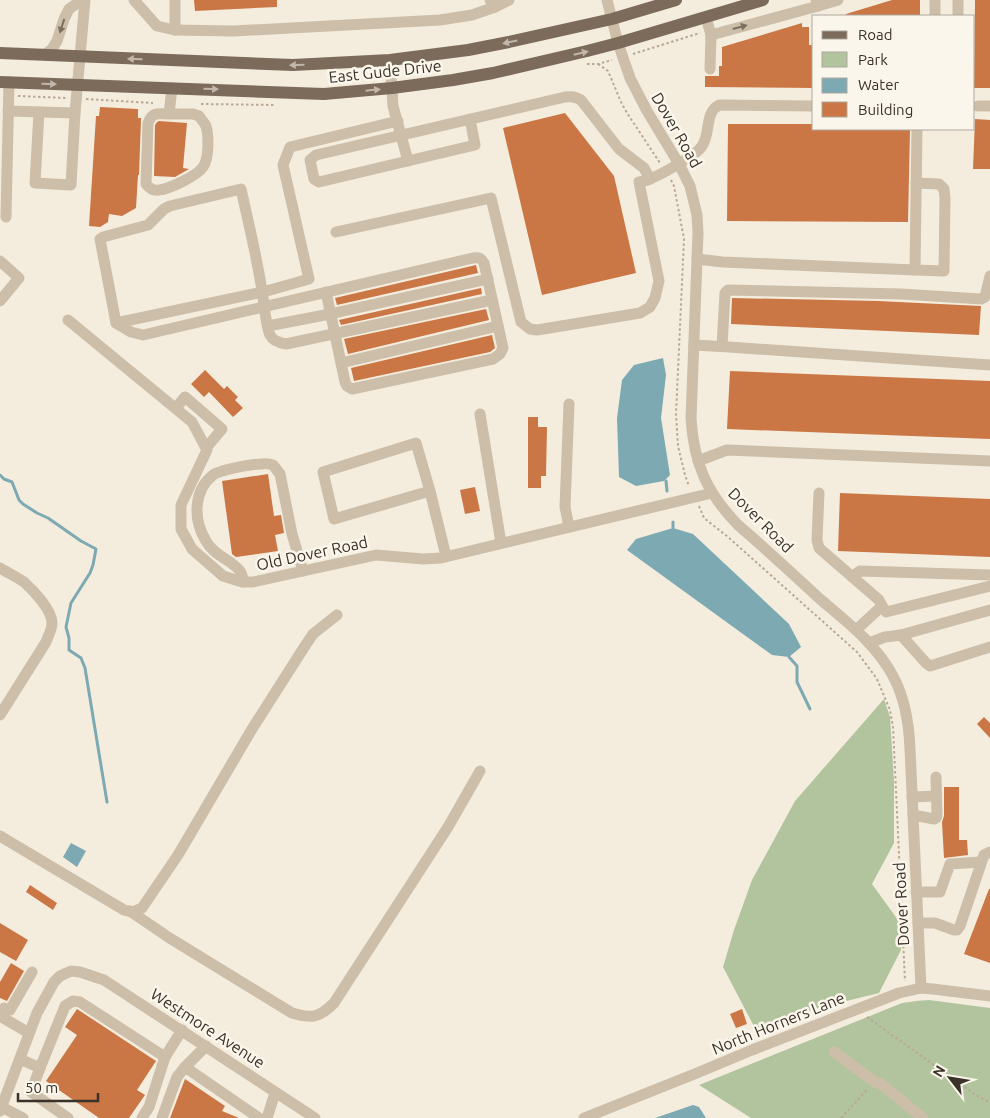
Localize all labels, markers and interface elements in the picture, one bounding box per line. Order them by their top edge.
legend [812,15,975,130]
one-way arrow [57,19,65,34]
one-way arrow [732,23,748,31]
text: Road [858,26,893,43]
one-way arrow [502,38,517,46]
one-way arrow [573,49,588,57]
text: Park [858,51,888,68]
one-way arrow [126,54,142,62]
street label: East Gude Drive [328,56,442,86]
one-way arrow [289,61,305,69]
text: Water [858,76,899,93]
one-way arrow [41,80,57,88]
one-way arrow [203,86,219,94]
one-way arrow [366,86,382,94]
street label: Dover Road [648,89,706,171]
text: Building [858,101,913,118]
street label: Dover Road [725,484,797,556]
street label: Old Dover Road [255,532,369,574]
street label: Dover Road [890,862,912,946]
street label: Westmore Avenue [148,984,268,1072]
street label: North Horners Lane [709,988,847,1058]
north arrow [925,1053,975,1103]
text: N [929,1063,948,1080]
scale bar [18,1070,98,1102]
text: 50 m [25,1079,58,1096]

